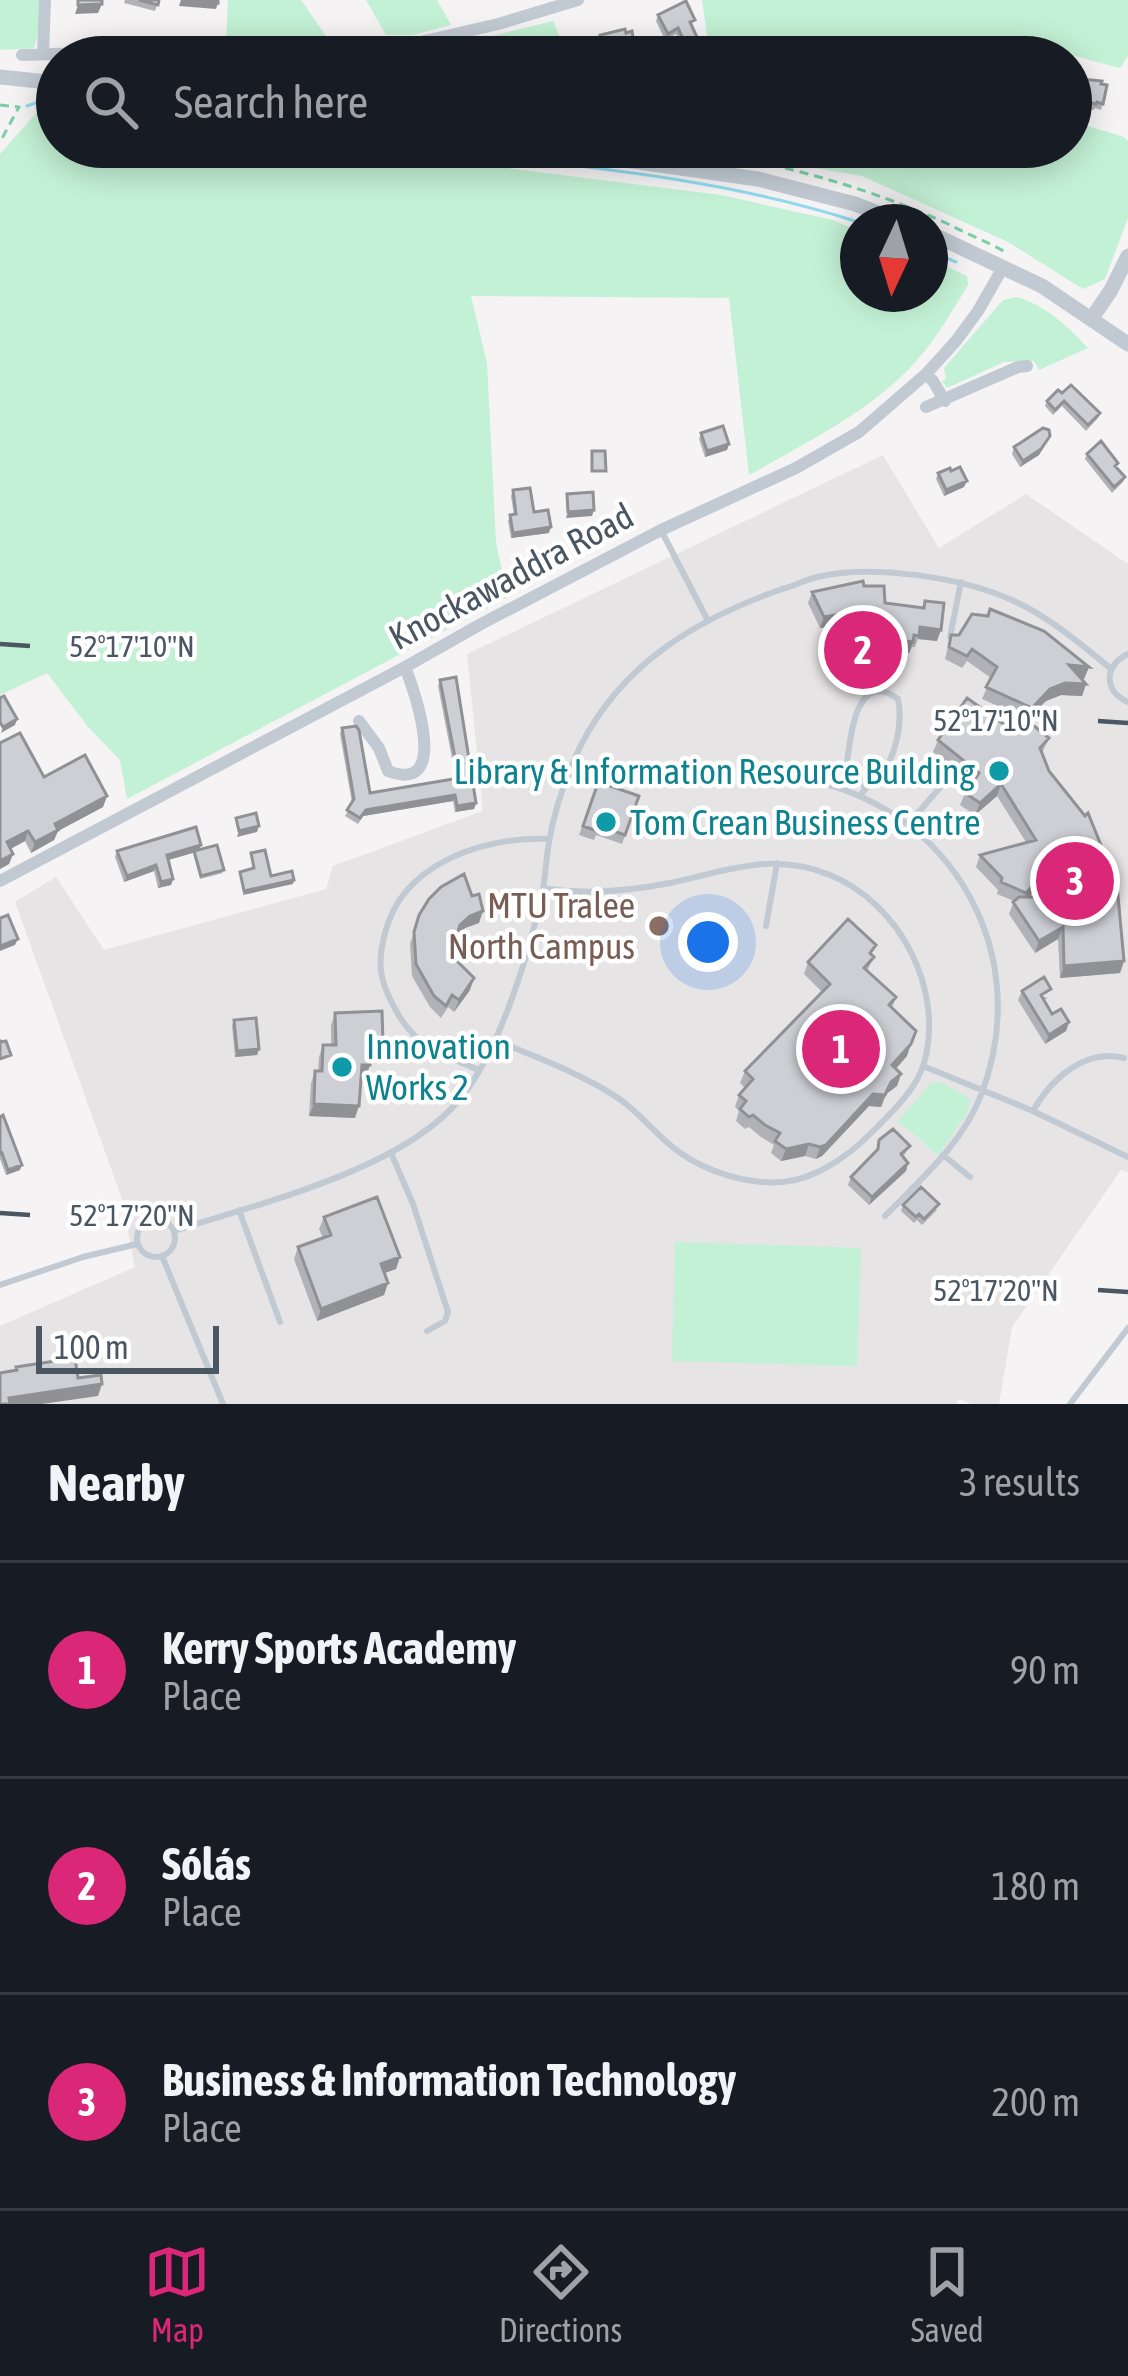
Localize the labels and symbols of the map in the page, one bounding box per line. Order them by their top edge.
north arrow [840,204,948,312]
street label: Knockawaddra Road [382,494,640,658]
pin: 2 [824,605,902,695]
text: 52°17'10"N [69,629,195,663]
text: 52°17'10"N [933,703,1059,737]
place label: Library & Information Resource Building [454,750,976,792]
marker: Library & Information Resource Building [986,758,1012,784]
place label: Tom Crean Business Centre [630,801,981,843]
marker: Tom Crean Business Centre [593,809,619,835]
pin: 3 [1036,836,1114,926]
place label: MTU Tralee North Campus [448,884,635,967]
your location [678,912,738,972]
marker: MTU Tralee North Campus [646,913,672,939]
pin: 1 [802,1004,880,1094]
place label: Innovation Works 2 [366,1025,511,1108]
marker: Innovation Works 2 [329,1054,355,1080]
text: 52°17'20"N [69,1198,195,1232]
text: 52°17'20"N [933,1273,1059,1307]
scale bar [36,1320,219,1373]

